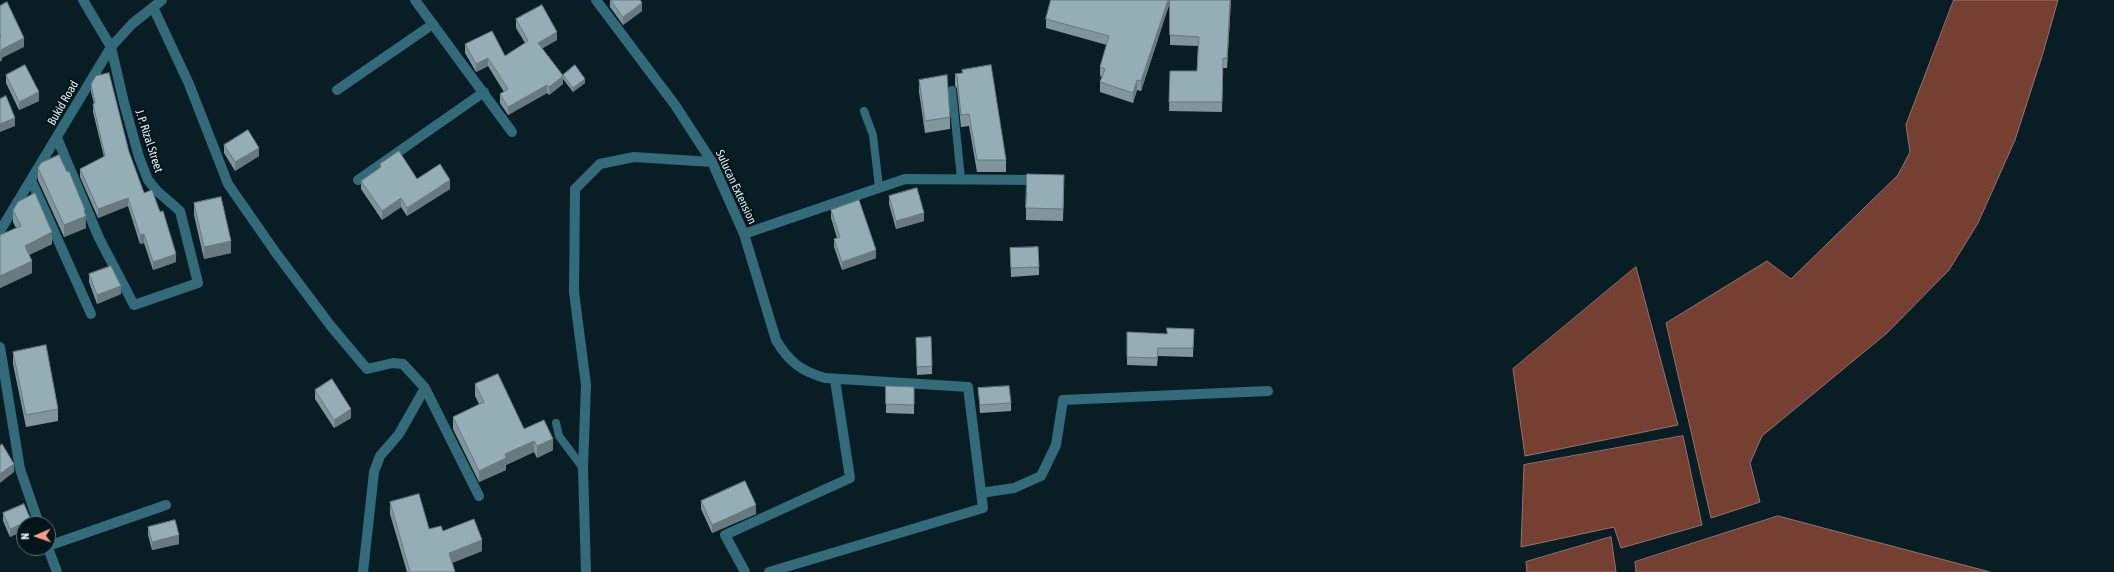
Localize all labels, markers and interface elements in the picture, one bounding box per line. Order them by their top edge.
street label: Bukid Road [44,78,82,128]
street label: J. P. Rizal Street [132,108,166,174]
street label: Sulucan Extension [713,148,759,226]
north arrow [16,516,56,556]
text: N [19,533,31,540]

